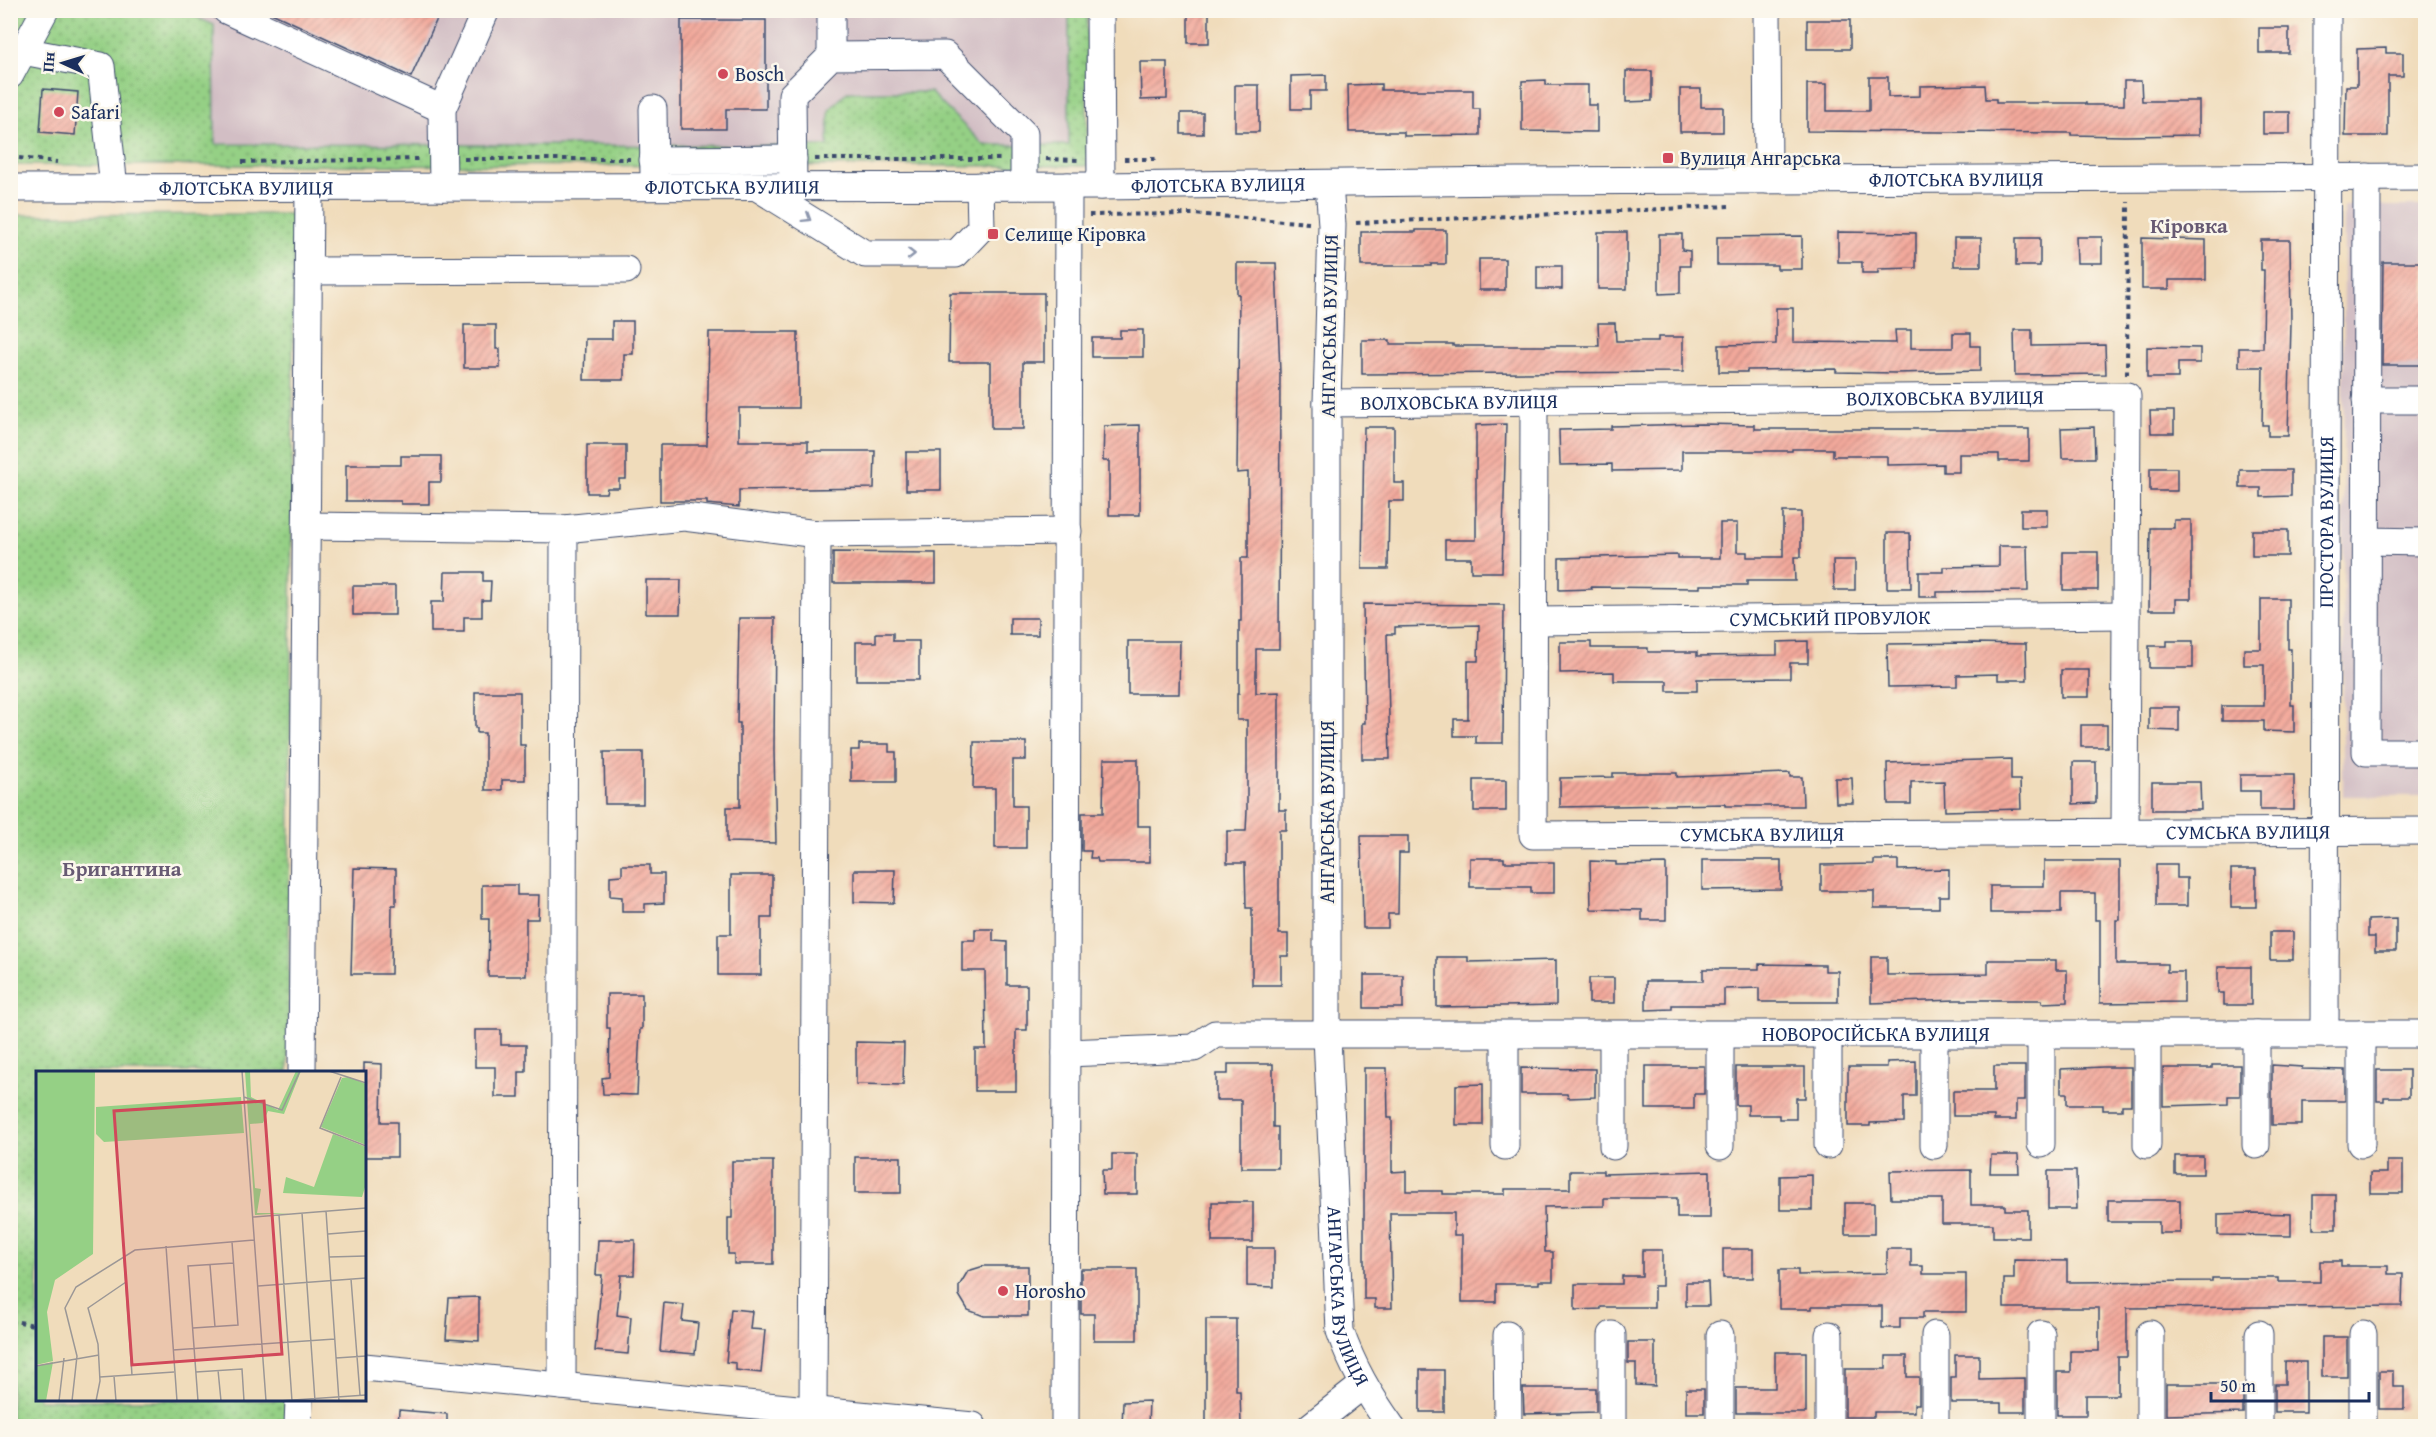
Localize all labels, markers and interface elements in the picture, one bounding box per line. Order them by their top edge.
north arrow [33,33,93,93]
text: Пн [35,51,61,73]
place label: Bosch [735,59,784,88]
marker: Bosch [716,67,730,81]
place label: Safari [71,97,120,126]
marker: Safari [52,105,66,119]
place label: Вулиця Ангарська [1680,143,1842,172]
marker: Вулиця Ангарська [1661,151,1675,165]
street label: ФЛОТСЬКА ВУЛИЦЯ [1869,164,2043,193]
street label: ФЛОТСЬКА ВУЛИЦЯ [1131,169,1306,200]
street label: ФЛОТСЬКА ВУЛИЦЯ [159,172,333,202]
street label: ФЛОТСЬКА ВУЛИЦЯ [645,172,819,201]
one-way arrow [801,210,811,222]
district label: Кіровка [2150,210,2228,241]
place label: Селище Кіровка [1005,219,1146,248]
marker: Селище Кіровка [986,227,1000,241]
street label: АНГАРСЬКА ВУЛИЦЯ [1312,234,1345,418]
one-way arrow [906,248,915,260]
street label: ВОЛХОВСЬКА ВУЛИЦЯ [1846,382,2044,412]
street label: ВОЛХОВСЬКА ВУЛИЦЯ [1360,386,1558,417]
street label: ПРОСТОРА ВУЛИЦЯ [2311,436,2340,608]
street label: СУМСЬКИЙ ПРОВУЛОК [1729,602,1931,633]
street label: АНГАРСЬКА ВУЛИЦЯ [1312,720,1341,904]
street label: СУМСЬКА ВУЛИЦЯ [2166,816,2330,846]
street label: СУМСЬКА ВУЛИЦЯ [1680,819,1844,848]
district label: Бригантина [62,853,182,884]
street label: НОВОРОСІЙСЬКА ВУЛИЦЯ [1762,1019,1990,1048]
inset map [36,1071,366,1401]
street label: АНГАРСЬКА ВУЛИЦЯ [1321,1205,1377,1391]
place label: Horosho [1015,1276,1086,1305]
marker: Horosho [996,1284,1010,1298]
scale bar [2211,1365,2368,1403]
text: 50 m [2220,1372,2256,1399]

